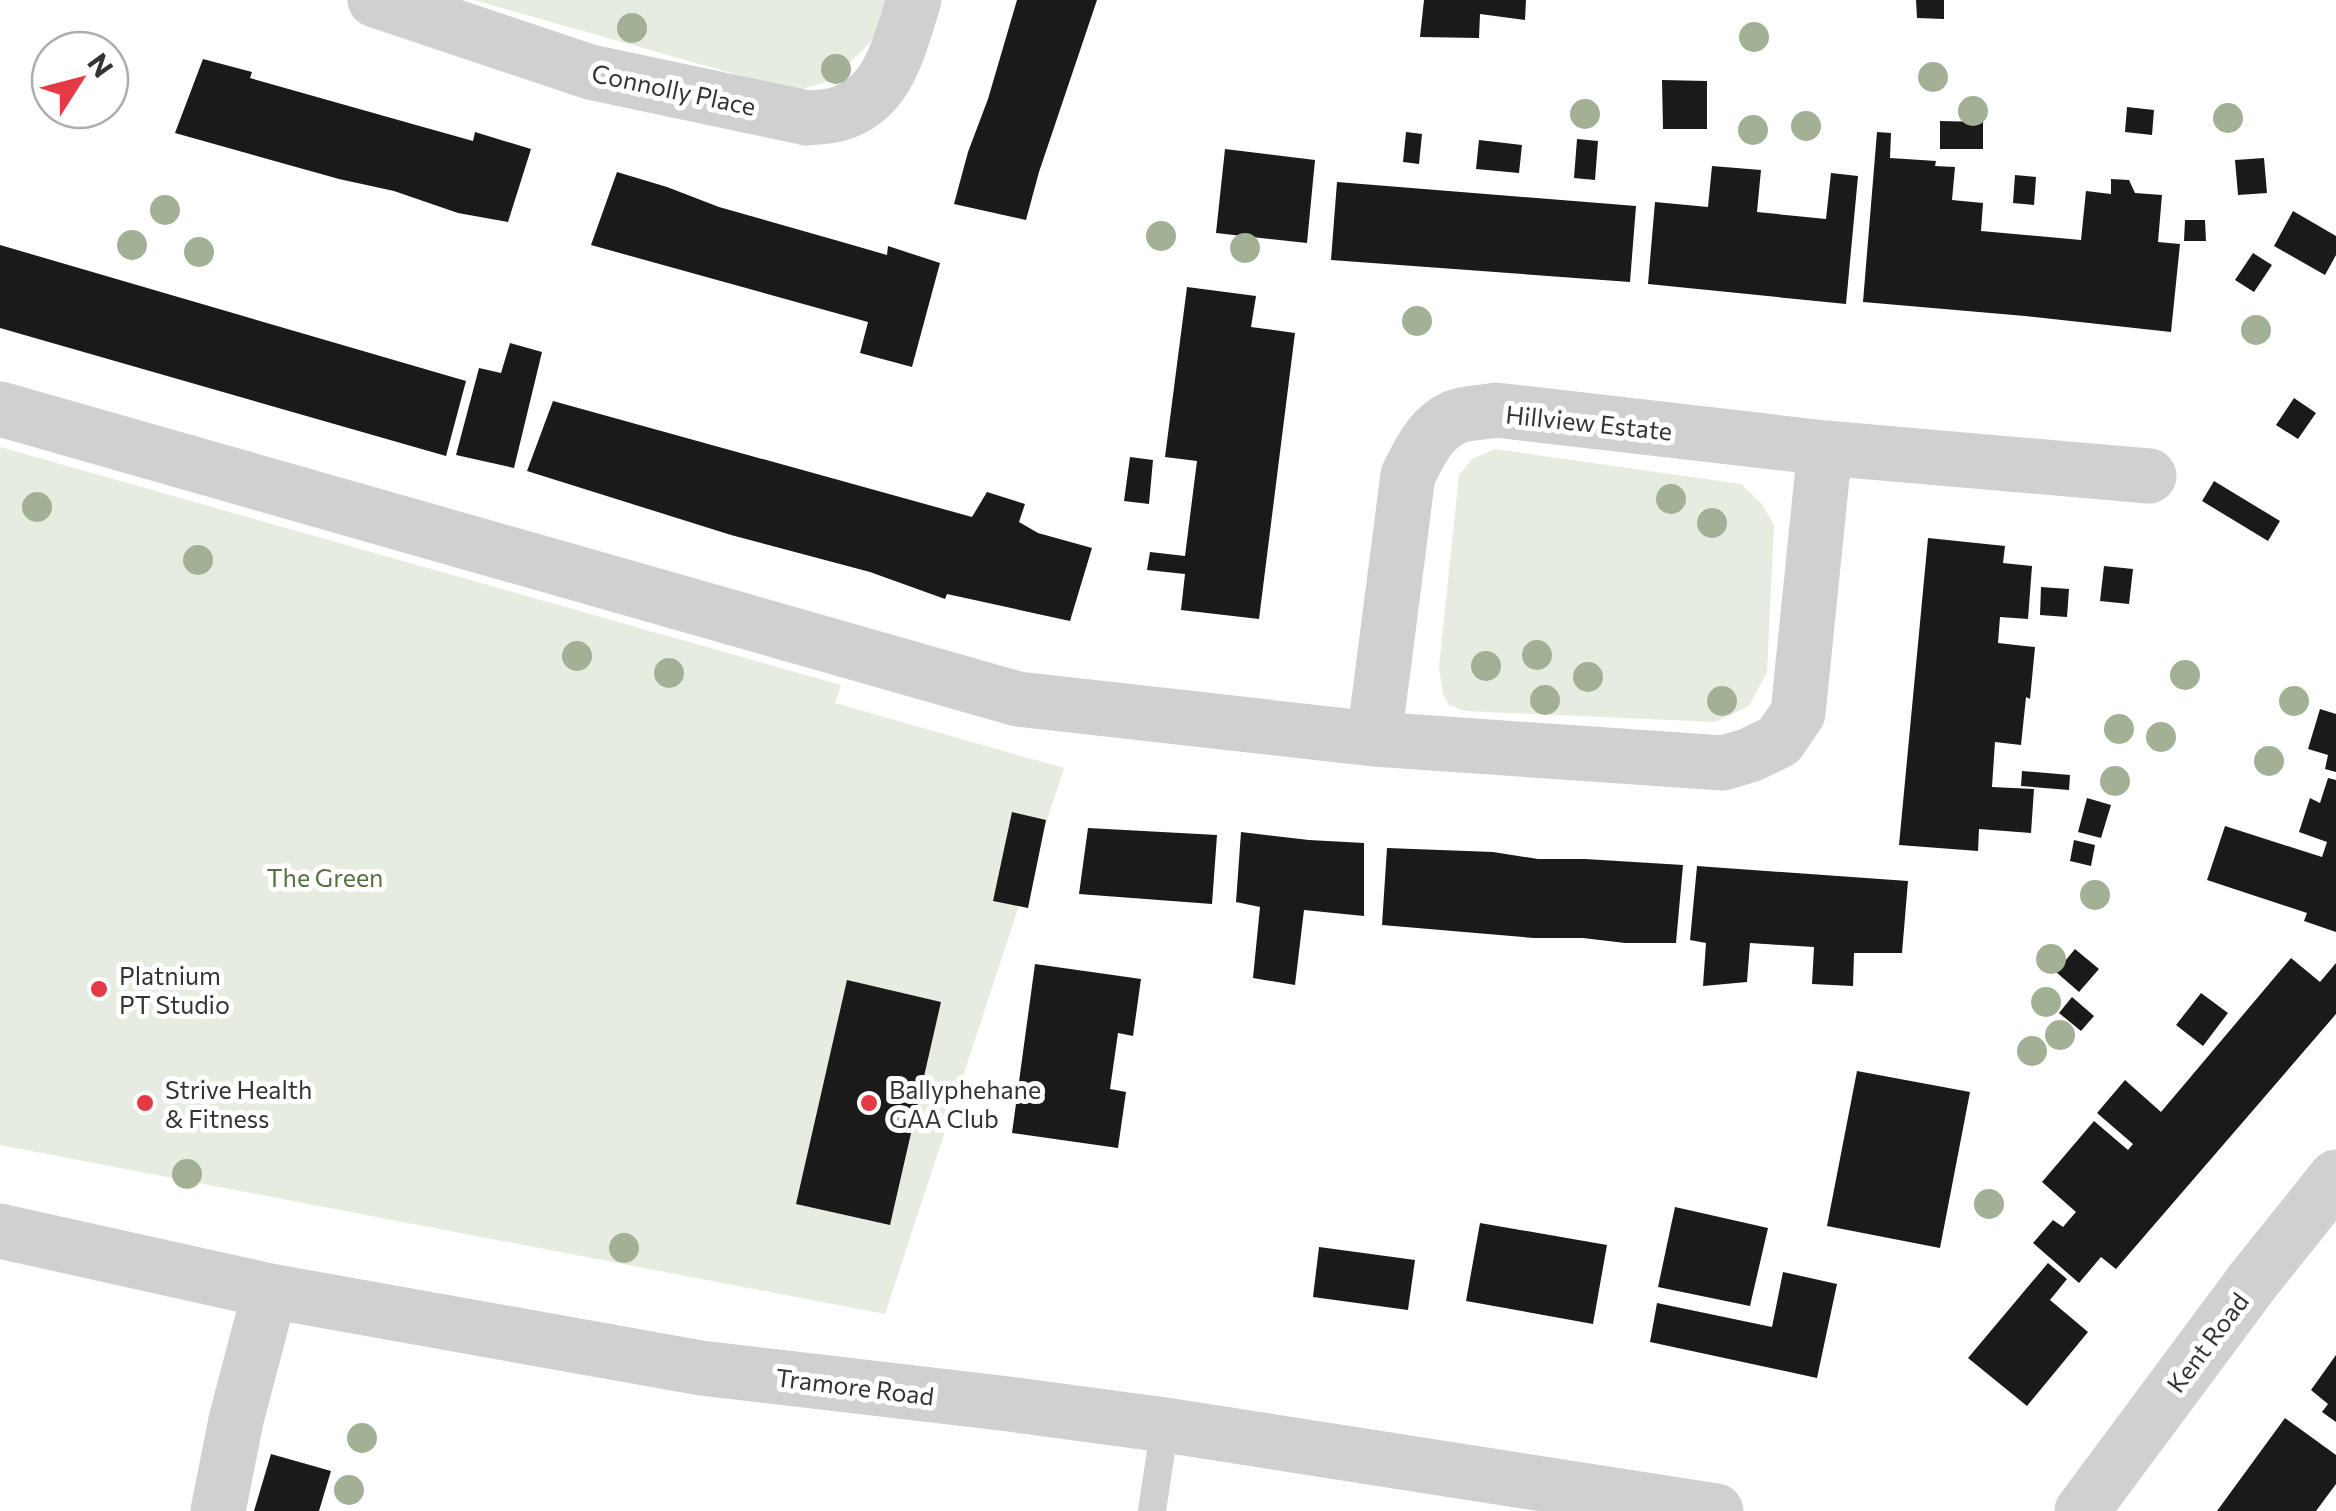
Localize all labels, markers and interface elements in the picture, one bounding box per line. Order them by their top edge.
north arrow [30,30,130,130]
text: N [81,46,121,83]
street label: Connolly Place [589,57,759,121]
street label: Hillview Estate [1504,398,1674,446]
park label: The Green [267,862,383,892]
place label: Platnium PT Studio [119,960,230,1019]
marker: Platnium PT Studio [88,978,110,1000]
place label: Strive Health & Fitness [165,1074,312,1133]
place label: Ballyphehane GAA Club [889,1074,1041,1133]
marker: Strive Health & Fitness [134,1092,156,1114]
marker: Ballyphehane GAA Club [858,1092,880,1114]
street label: Kent Road [2160,1286,2254,1398]
street label: Tramore Road [774,1361,936,1411]

